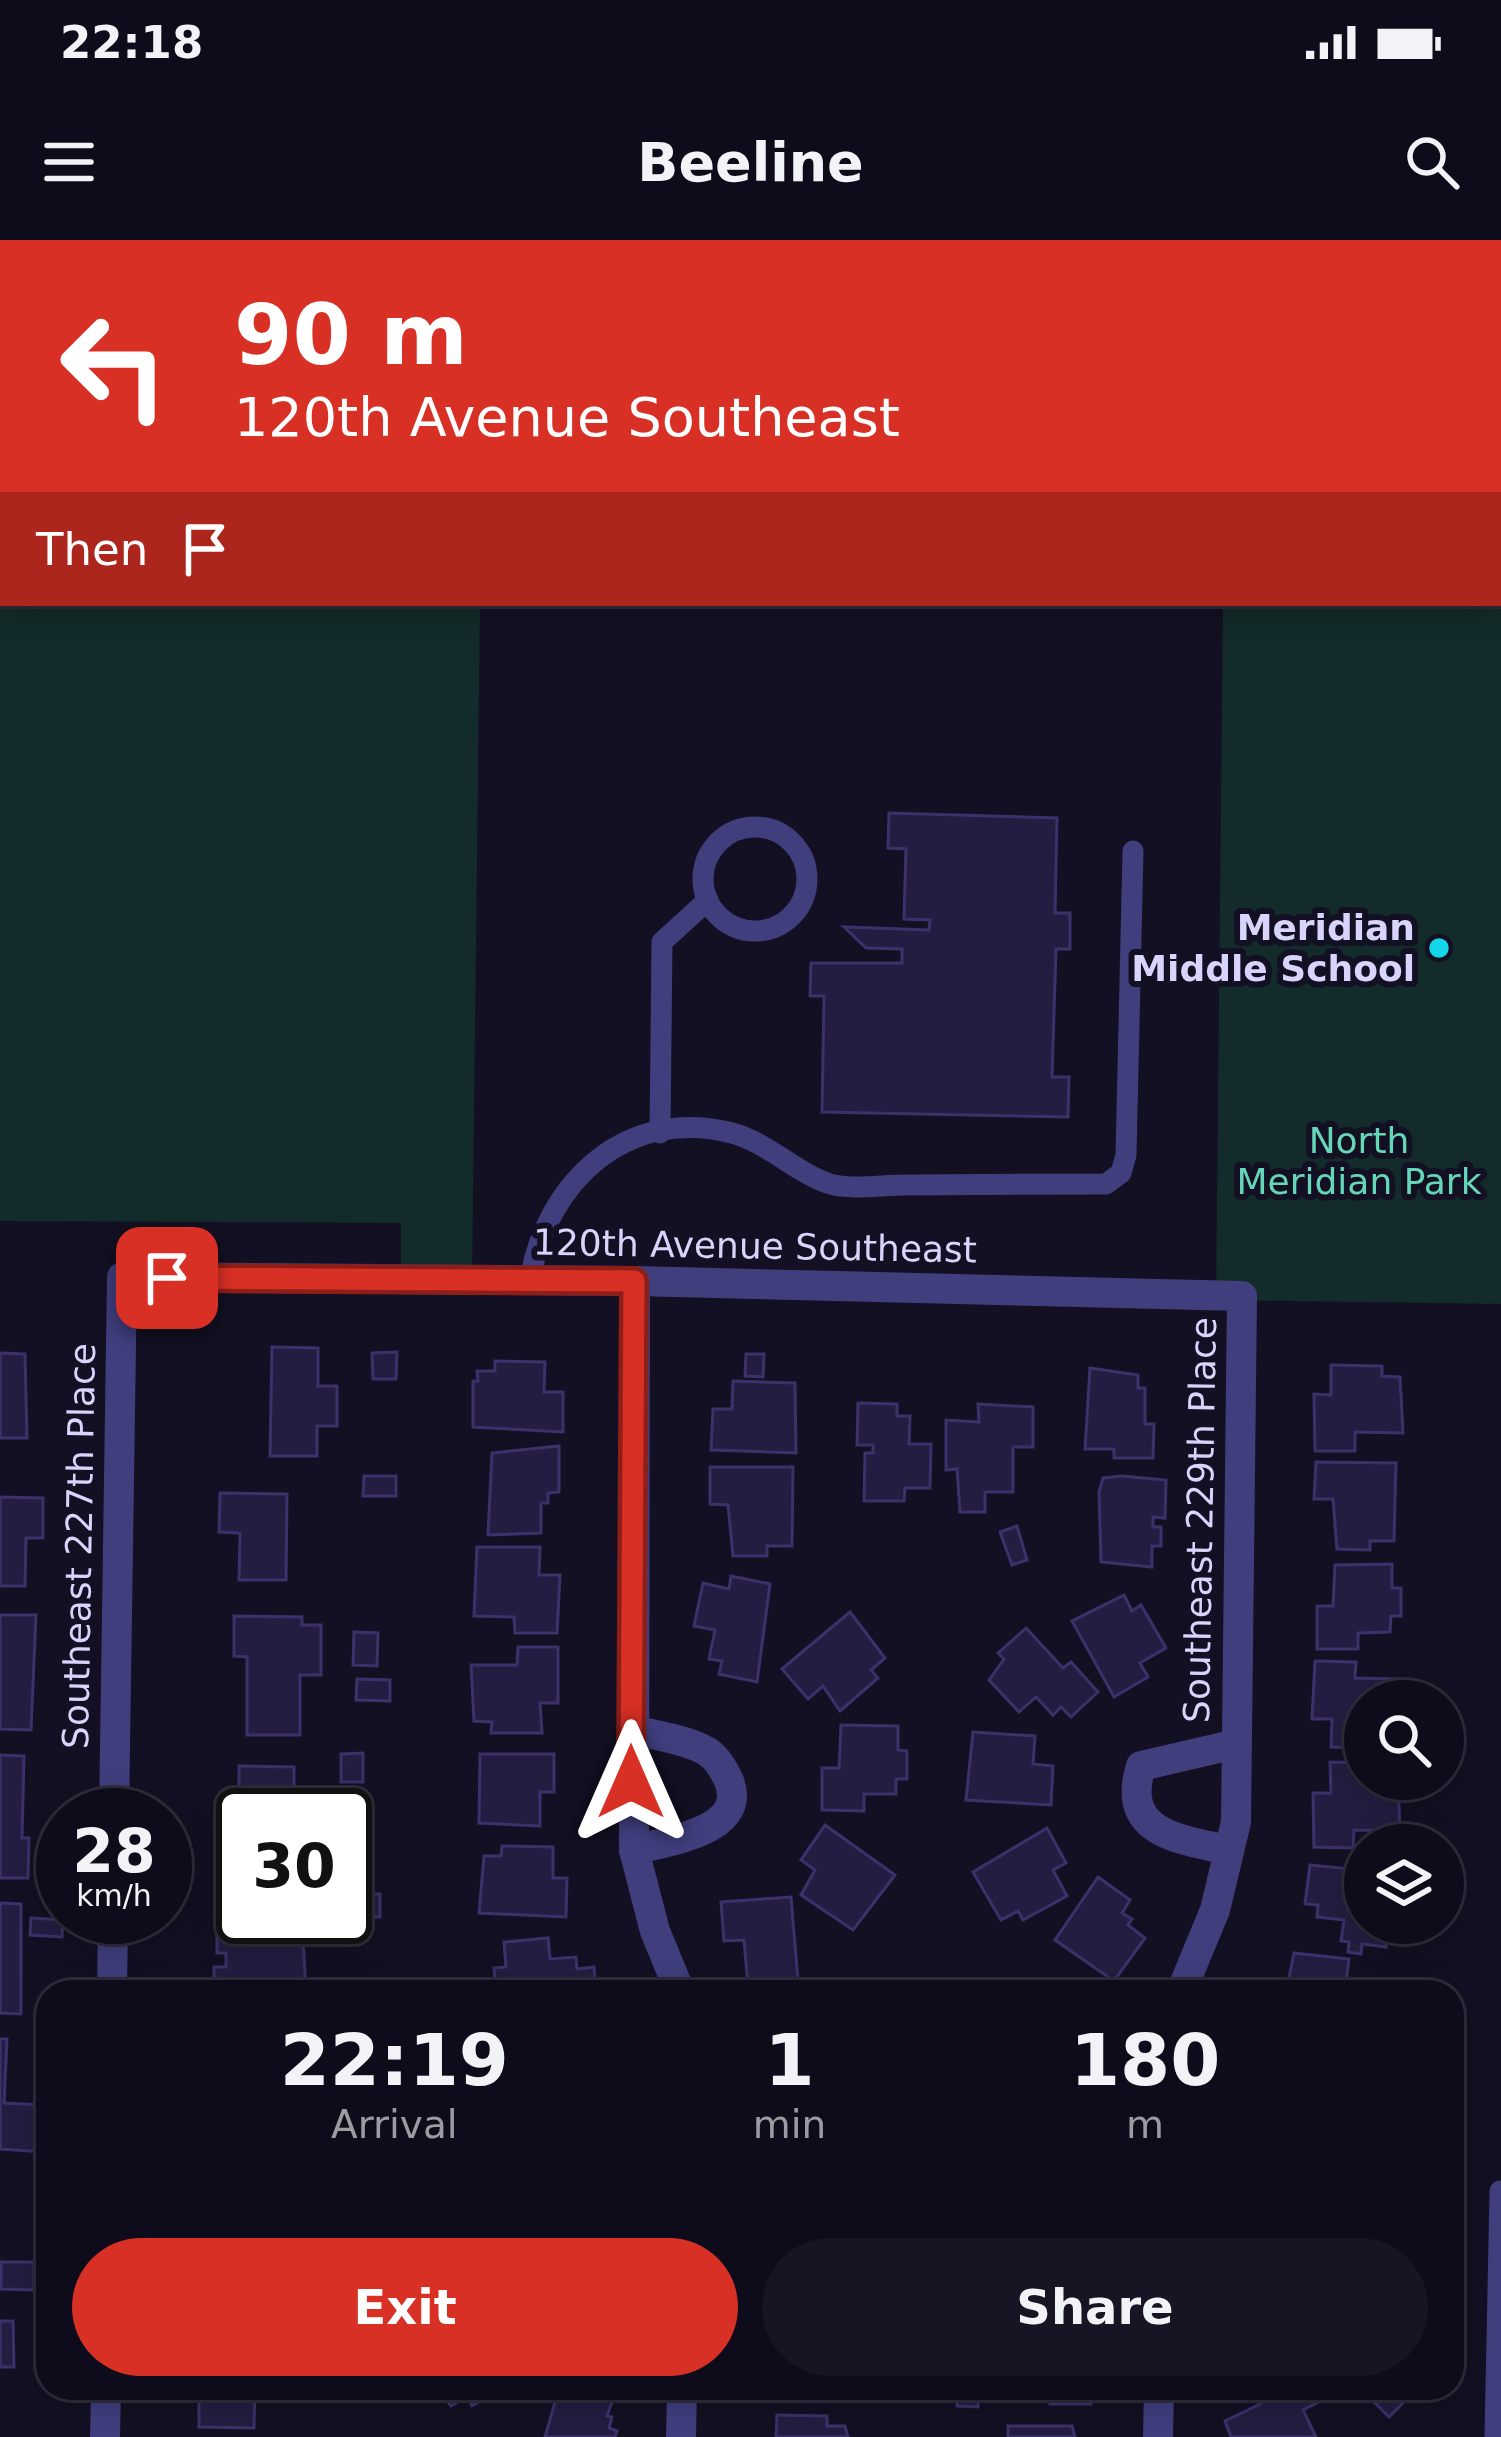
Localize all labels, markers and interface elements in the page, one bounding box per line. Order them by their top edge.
text: 22:18 [60,16,203,69]
icon: menu [36,129,102,195]
icon: search [1399,129,1465,195]
text: Beeline [637,131,864,194]
text: 90 m [234,286,468,384]
icon: left [36,288,192,444]
text: 120th Avenue Southeast [234,386,900,449]
icon: arrive [172,516,238,582]
text: Then [36,523,148,576]
place label: Meridian Middle School [1131,907,1415,989]
marker: Meridian Middle School [1426,935,1452,961]
park label: North Meridian Park [1237,1120,1482,1202]
street label: 120th Avenue Southeast [533,1222,977,1270]
pin [116,1227,218,1329]
icon: arrive [134,1245,200,1311]
street label: Southeast 229th Place [1176,1317,1224,1723]
street label: Southeast 227th Place [55,1343,103,1749]
map controls [1344,1680,1464,1944]
button: search [1344,1680,1464,1800]
position arrow [568,1719,694,1845]
speed limit sign: 30 [216,1788,372,1944]
text: 28 [72,1816,156,1886]
button: layers [1344,1824,1464,1944]
text: km/h [76,1878,152,1913]
text: 22:19 [280,2018,509,2102]
text: 1 [764,2018,814,2102]
text: 180 [1070,2018,1220,2102]
text: Arrival [331,2102,458,2147]
text: min [753,2102,826,2147]
text: m [1126,2102,1164,2147]
button: Exit [72,2238,738,2376]
button: Share [762,2238,1428,2376]

